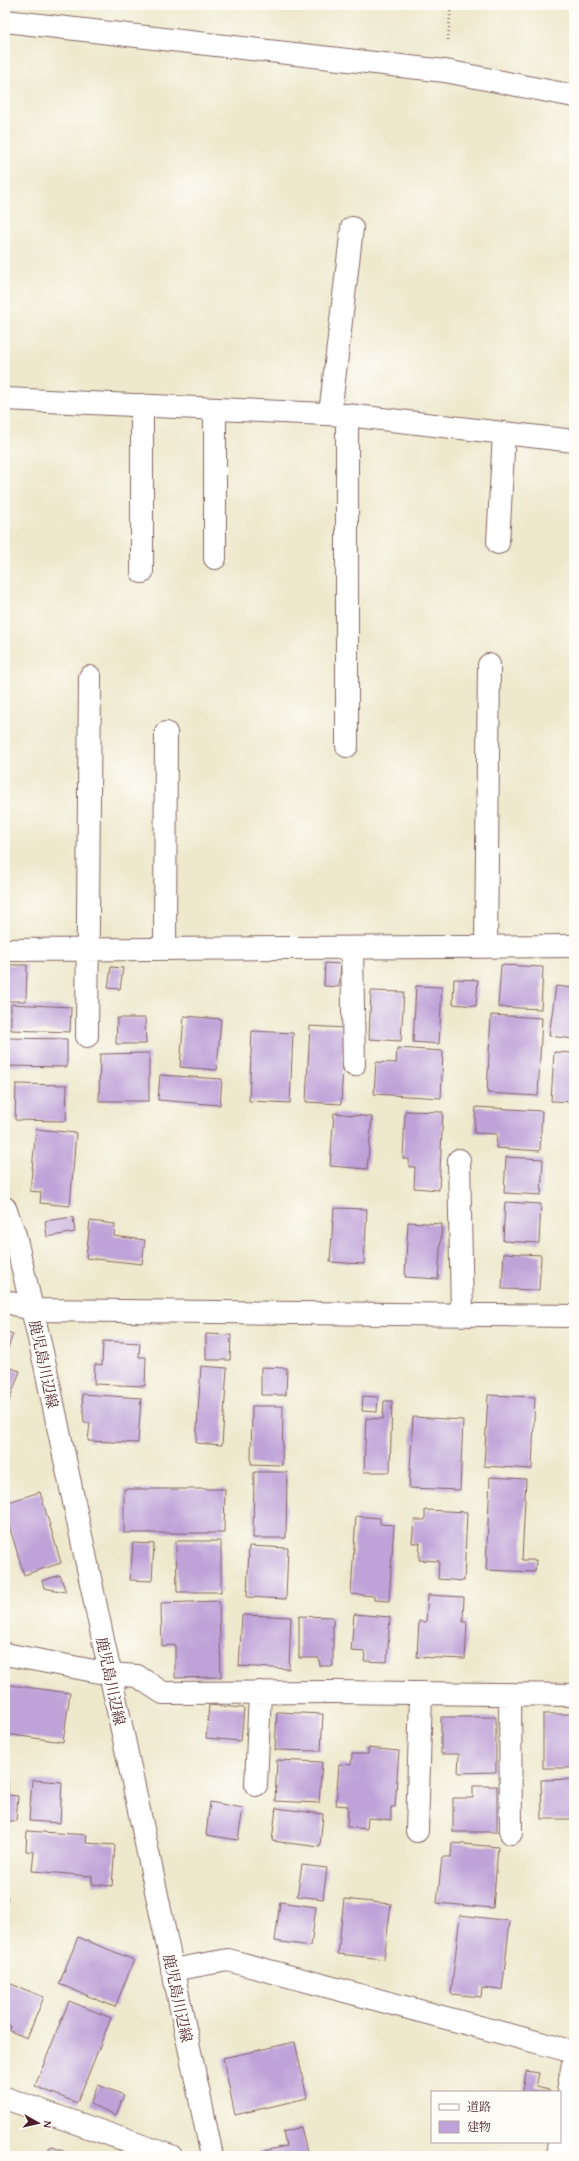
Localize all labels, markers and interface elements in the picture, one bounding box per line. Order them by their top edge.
street label: 鹿児島川辺線 [24,1318,64,1410]
street label: 鹿児島川辺線 [91,1635,131,1727]
street label: 鹿児島川辺線 [158,1952,198,2044]
legend [431,2091,561,2143]
text: 道路 [467,2098,491,2115]
north arrow [18,2103,58,2143]
text: 建物 [467,2118,491,2135]
text: N [39,2120,56,2130]

